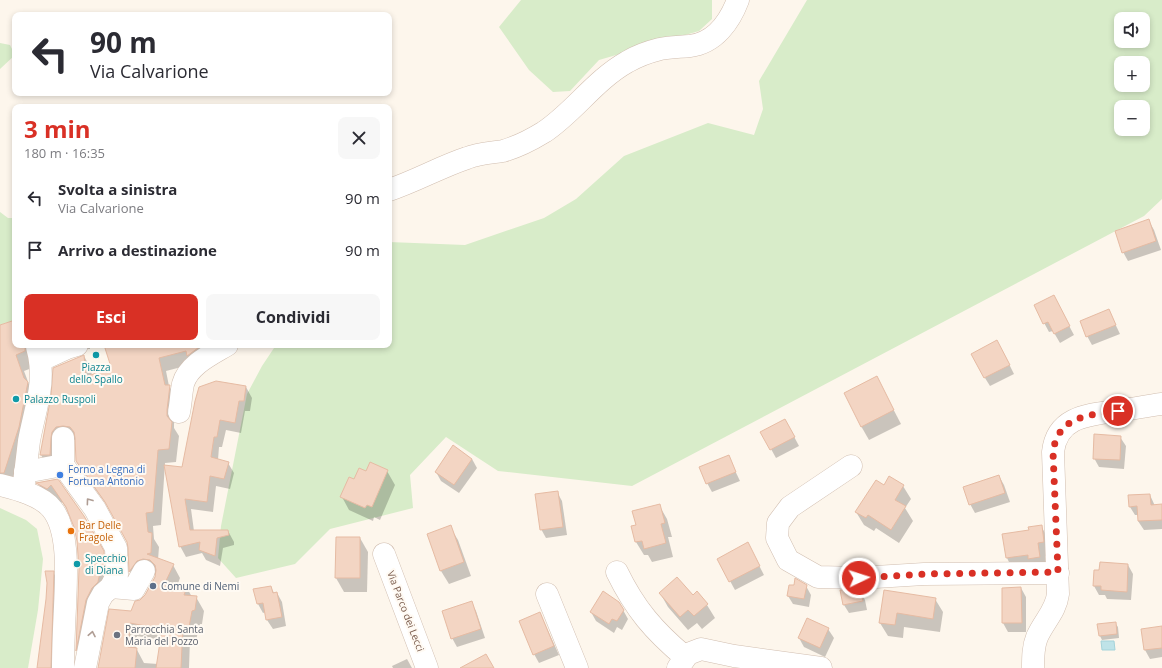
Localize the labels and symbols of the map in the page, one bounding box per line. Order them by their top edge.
marker: Piazza dello Spallo [91,350,101,360]
place label: Piazza dello Spallo [69,360,123,386]
place label: Palazzo Ruspoli [24,392,96,406]
marker: Palazzo Ruspoli [11,394,21,404]
pin [1101,394,1135,428]
place label: Forno a Legna di Fortuna Antonio [68,462,145,488]
marker: Forno a Legna di Fortuna Antonio [55,470,65,480]
one-way arrow [86,498,94,505]
place label: Bar Delle Fragole [79,518,122,544]
marker: Bar Delle Fragole [66,526,76,536]
place label: Specchio di Diana [85,551,126,577]
position arrow [838,557,880,599]
marker: Specchio di Diana [72,559,82,569]
street label: Via Parco dei Lecci [384,569,428,653]
place label: Comune di Nemi [161,579,239,593]
marker: Comune di Nemi [148,581,158,591]
place label: Parrocchia Santa Maria del Pozzo [125,622,203,648]
marker: Parrocchia Santa Maria del Pozzo [112,630,122,640]
one-way arrow [87,631,95,637]

